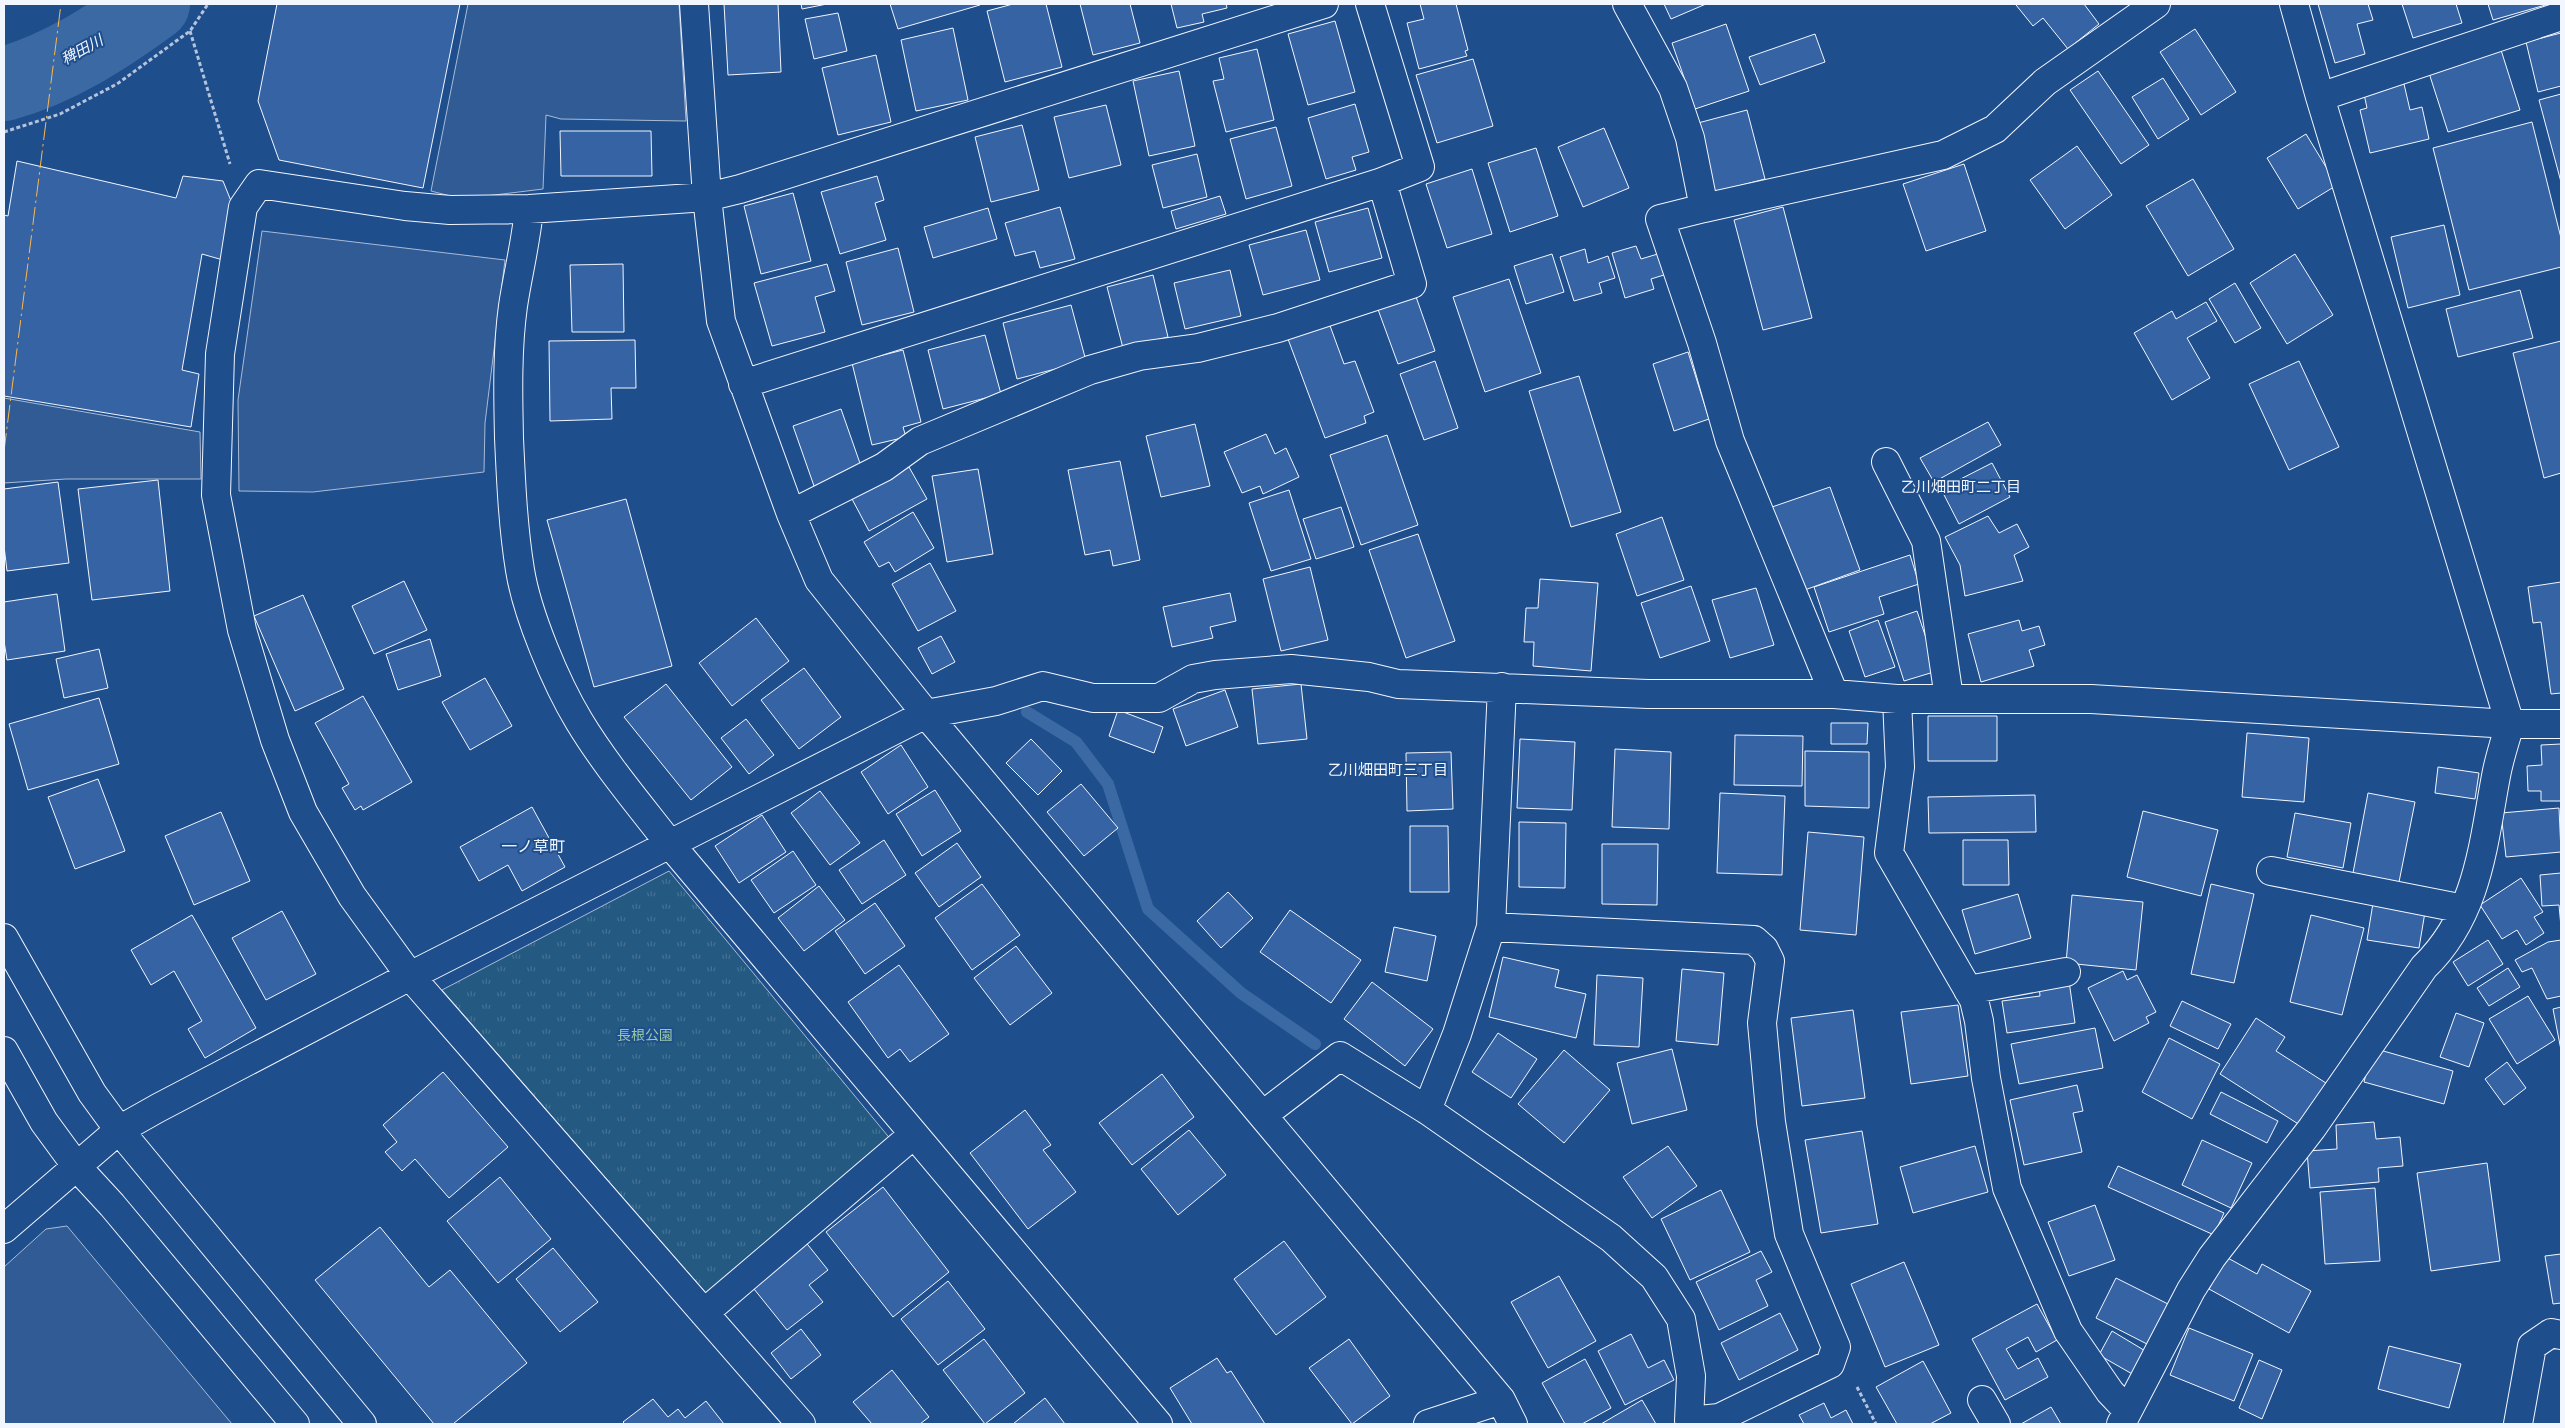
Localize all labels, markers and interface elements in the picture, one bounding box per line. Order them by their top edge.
water label: 稗田川 [58,31,107,68]
district label: 乙川畑田町二丁目 [1901,479,2021,495]
district label: 乙川畑田町三丁目 [1328,762,1448,778]
district label: 一ノ草町 [501,839,565,855]
park label: 長根公園 [617,1028,673,1043]

